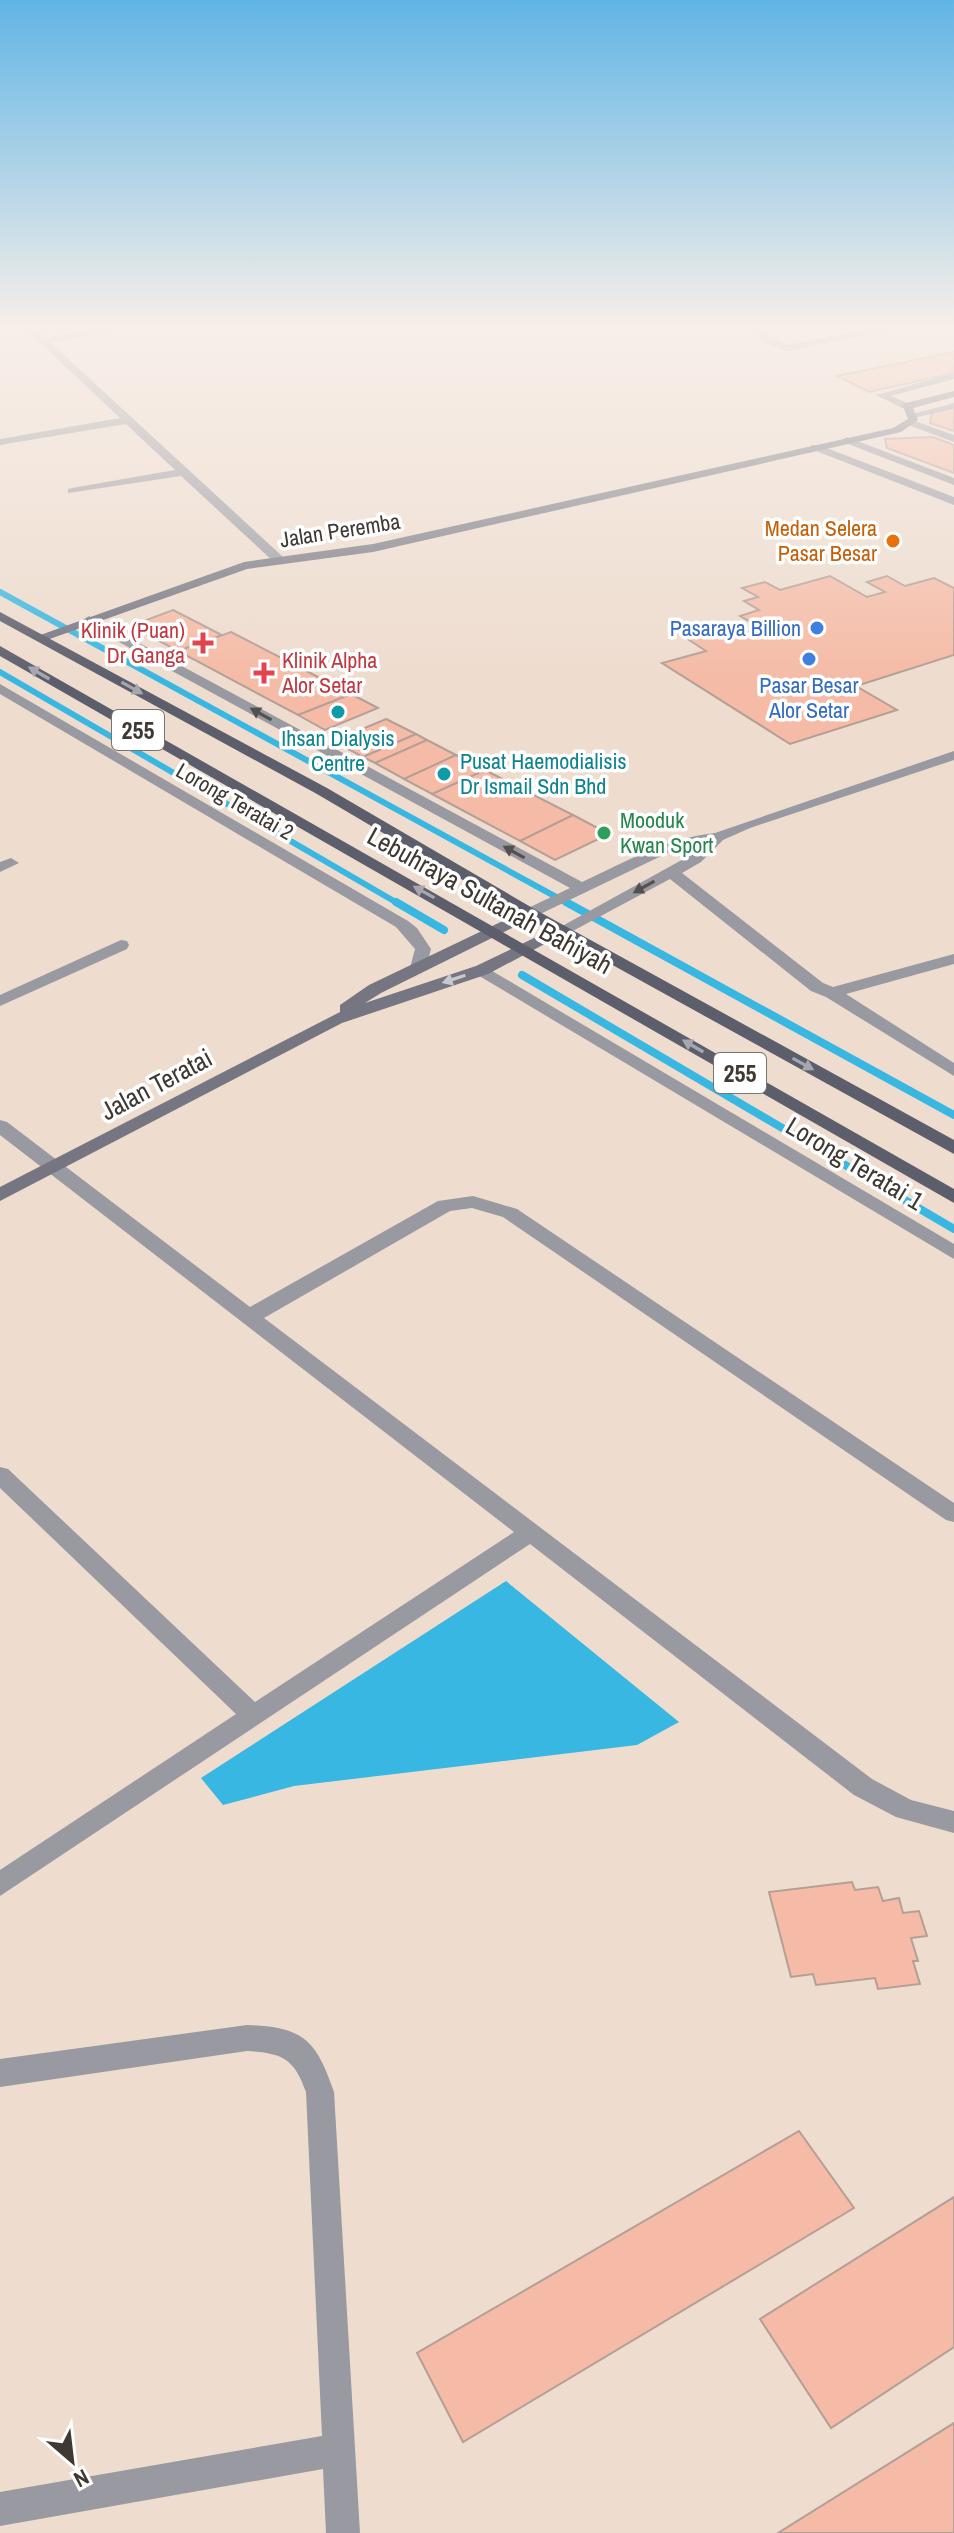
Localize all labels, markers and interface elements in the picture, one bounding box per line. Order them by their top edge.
street label: Jalan Peremba [278,506,402,554]
place label: Medan Selera Pasar Besar [765,513,877,568]
marker: Medan Selera Pasar Besar [884,532,902,550]
place label: Pasaraya Billion [670,613,801,643]
place label: Klinik (Puan) Dr Ganga [81,615,185,670]
marker: Pasaraya Billion [808,619,826,637]
marker: Klinik (Puan) Dr Ganga [192,632,214,654]
place label: Klinik Alpha Alor Setar [281,645,377,700]
marker: Pasar Besar Alor Setar [800,650,818,668]
marker: Klinik Alpha Alor Setar [253,662,275,684]
one-way arrow [28,666,50,680]
place label: Pasar Besar Alor Setar [759,670,859,725]
one-way arrow [121,682,144,695]
marker: Ihsan Dialysis Centre [329,703,347,721]
one-way arrow [250,707,273,721]
road number: 255 [112,710,164,750]
place label: Ihsan Dialysis Centre [281,723,395,778]
place label: Pusat Haemodialisis Dr Ismail Sdn Bhd [460,746,626,801]
street label: Lorong Teratai 2 [171,755,299,847]
marker: Pusat Haemodialisis Dr Ismail Sdn Bhd [435,765,453,783]
place label: Mooduk Kwan Sport [620,805,713,860]
street label: Lebuhraya Sultanah Bahiyah [361,818,619,982]
marker: Mooduk Kwan Sport [595,824,613,842]
one-way arrow [503,846,525,860]
one-way arrow [632,881,655,894]
one-way arrow [413,886,436,899]
one-way arrow [442,974,466,986]
one-way arrow [682,1039,704,1053]
street label: Jalan Teratai [94,1040,218,1128]
road number: 255 [714,1053,766,1093]
one-way arrow [792,1057,814,1071]
street label: Lorong Teratai 1 [780,1108,931,1218]
north arrow [32,2421,112,2501]
text: N [69,2462,94,2495]

